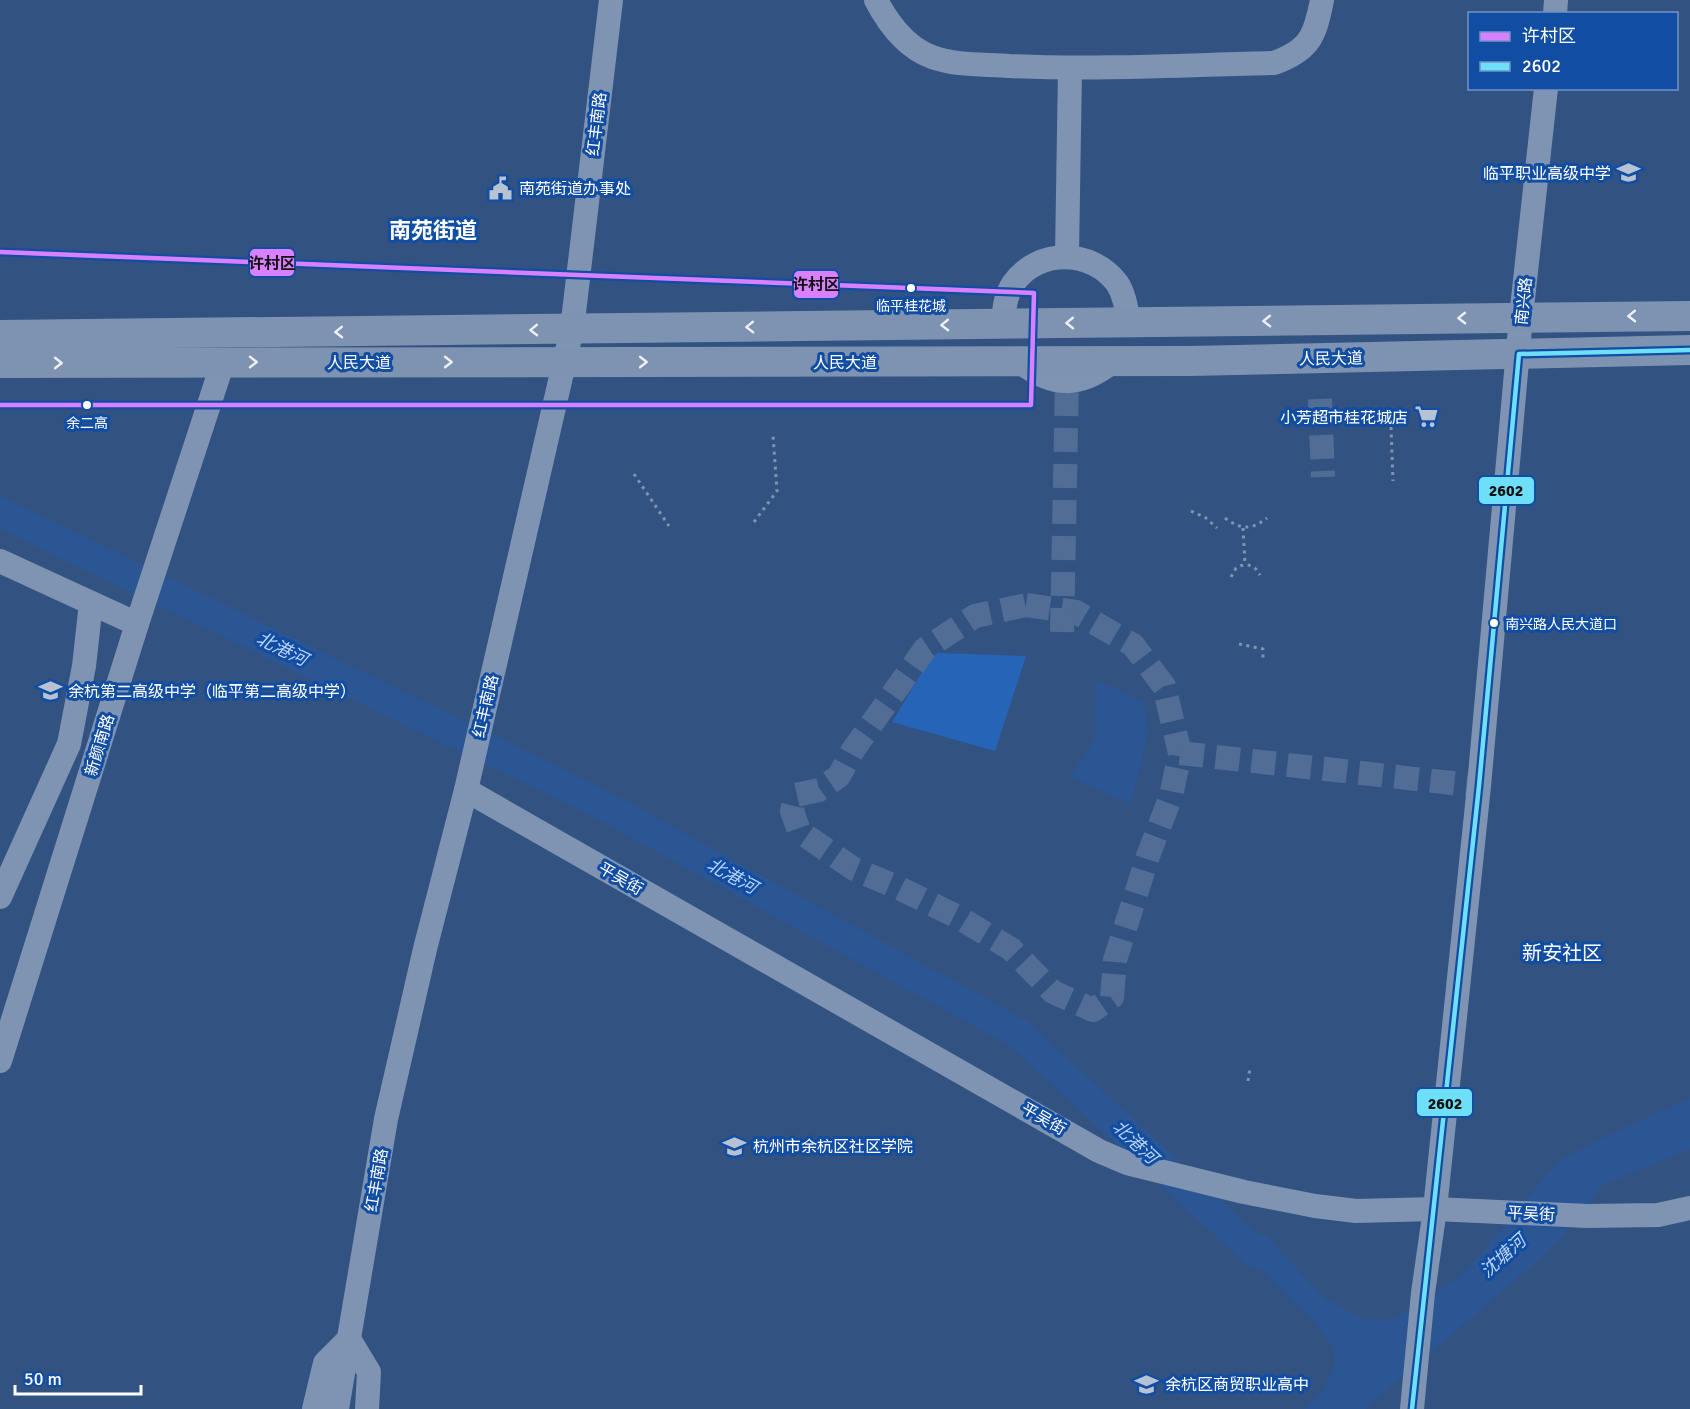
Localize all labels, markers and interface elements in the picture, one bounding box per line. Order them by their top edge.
legend [1468,12,1678,90]
text: 许村区 [1522,25,1576,47]
text: 2602 [1522,55,1561,77]
street label: 红丰南路 [583,91,611,157]
school or university icon: 临平职业高级中学 [1616,160,1642,186]
place label: 临平职业高级中学 [1483,164,1611,184]
public building icon: 南苑街道办事处 [488,175,514,201]
place label: 南苑街道办事处 [519,179,631,199]
district label: 南苑街道 [389,217,477,244]
line badge: 许村区 [249,248,295,277]
text: 许村区 [248,254,296,274]
line badge: 许村区 [793,270,839,299]
text: 许村区 [792,275,840,295]
street label: 南兴路 [1512,276,1536,326]
marker: 临平桂花城 [905,282,917,294]
place label: 临平桂花城 [876,298,946,315]
one-way arrow [1627,310,1636,322]
one-way arrow [1458,312,1467,324]
one-way arrow [1263,315,1272,327]
one-way arrow [1065,317,1074,330]
one-way arrow [940,319,949,331]
one-way arrow [745,321,754,333]
one-way arrow [529,324,538,336]
one-way arrow [334,326,343,338]
street label: 人民大道 [1299,348,1363,370]
street label: 人民大道 [327,353,391,373]
street label: 人民大道 [813,353,877,373]
one-way arrow [249,356,258,368]
one-way arrow [444,356,453,368]
one-way arrow [639,356,648,368]
one-way arrow [54,357,63,369]
marker: 余二高 [81,399,93,411]
supermarket icon: 小芳超市桂花城店 [1413,404,1439,430]
place label: 小芳超市桂花城店 [1280,408,1408,428]
place label: 余二高 [66,415,108,432]
line badge: 2602 [1478,476,1535,505]
text: 2602 [1489,481,1523,501]
place label: 南兴路人民大道口 [1505,616,1617,633]
marker: 南兴路人民大道口 [1488,617,1500,629]
water label: 北港河 [253,627,314,672]
street label: 红丰南路 [469,673,503,740]
school or university icon: 余杭第二高级中学（临平第二高级中学） [37,678,63,704]
place label: 余杭第二高级中学（临平第二高级中学） [68,682,356,702]
street label: 新颜南路 [81,712,119,779]
water label: 北港河 [703,853,764,900]
street label: 平吴街 [595,858,646,900]
district label: 新安社区 [1522,941,1602,966]
line badge: 2602 [1416,1088,1473,1117]
text: 2602 [1428,1094,1462,1114]
street label: 平吴街 [1018,1098,1069,1140]
water label: 北港河 [1108,1116,1164,1171]
school or university icon: 杭州市余杭区社区学院 [722,1133,748,1159]
place label: 杭州市余杭区社区学院 [753,1137,913,1157]
street label: 红丰南路 [362,1147,392,1213]
street label: 平吴街 [1506,1203,1555,1225]
water label: 沈塘河 [1476,1228,1533,1282]
scale bar [15,1358,141,1396]
text: 50 m [24,1368,62,1390]
school or university icon: 余杭区商贸职业高中 [1134,1371,1160,1397]
place label: 余杭区商贸职业高中 [1165,1375,1309,1395]

